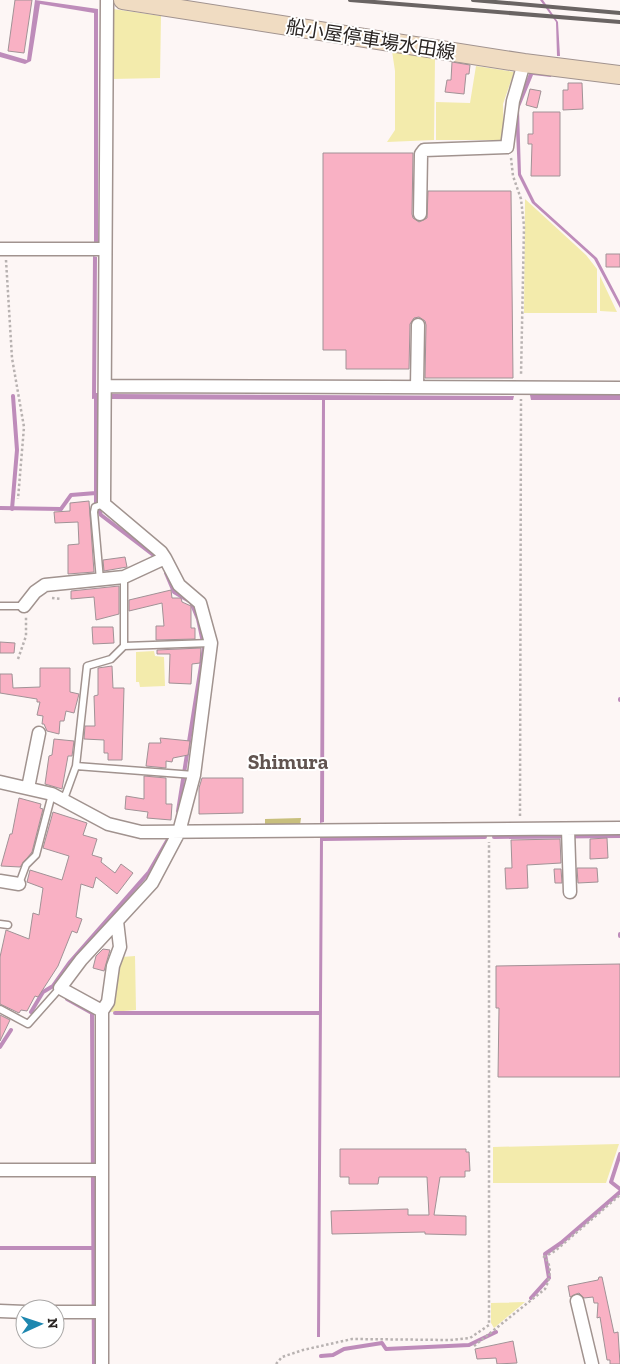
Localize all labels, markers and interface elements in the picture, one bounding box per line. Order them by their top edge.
street label: 船小屋停車場水田線 [285,15,457,64]
district label: Shimura [248,749,329,774]
north arrow [15,1299,65,1349]
text: N [44,1318,61,1329]

